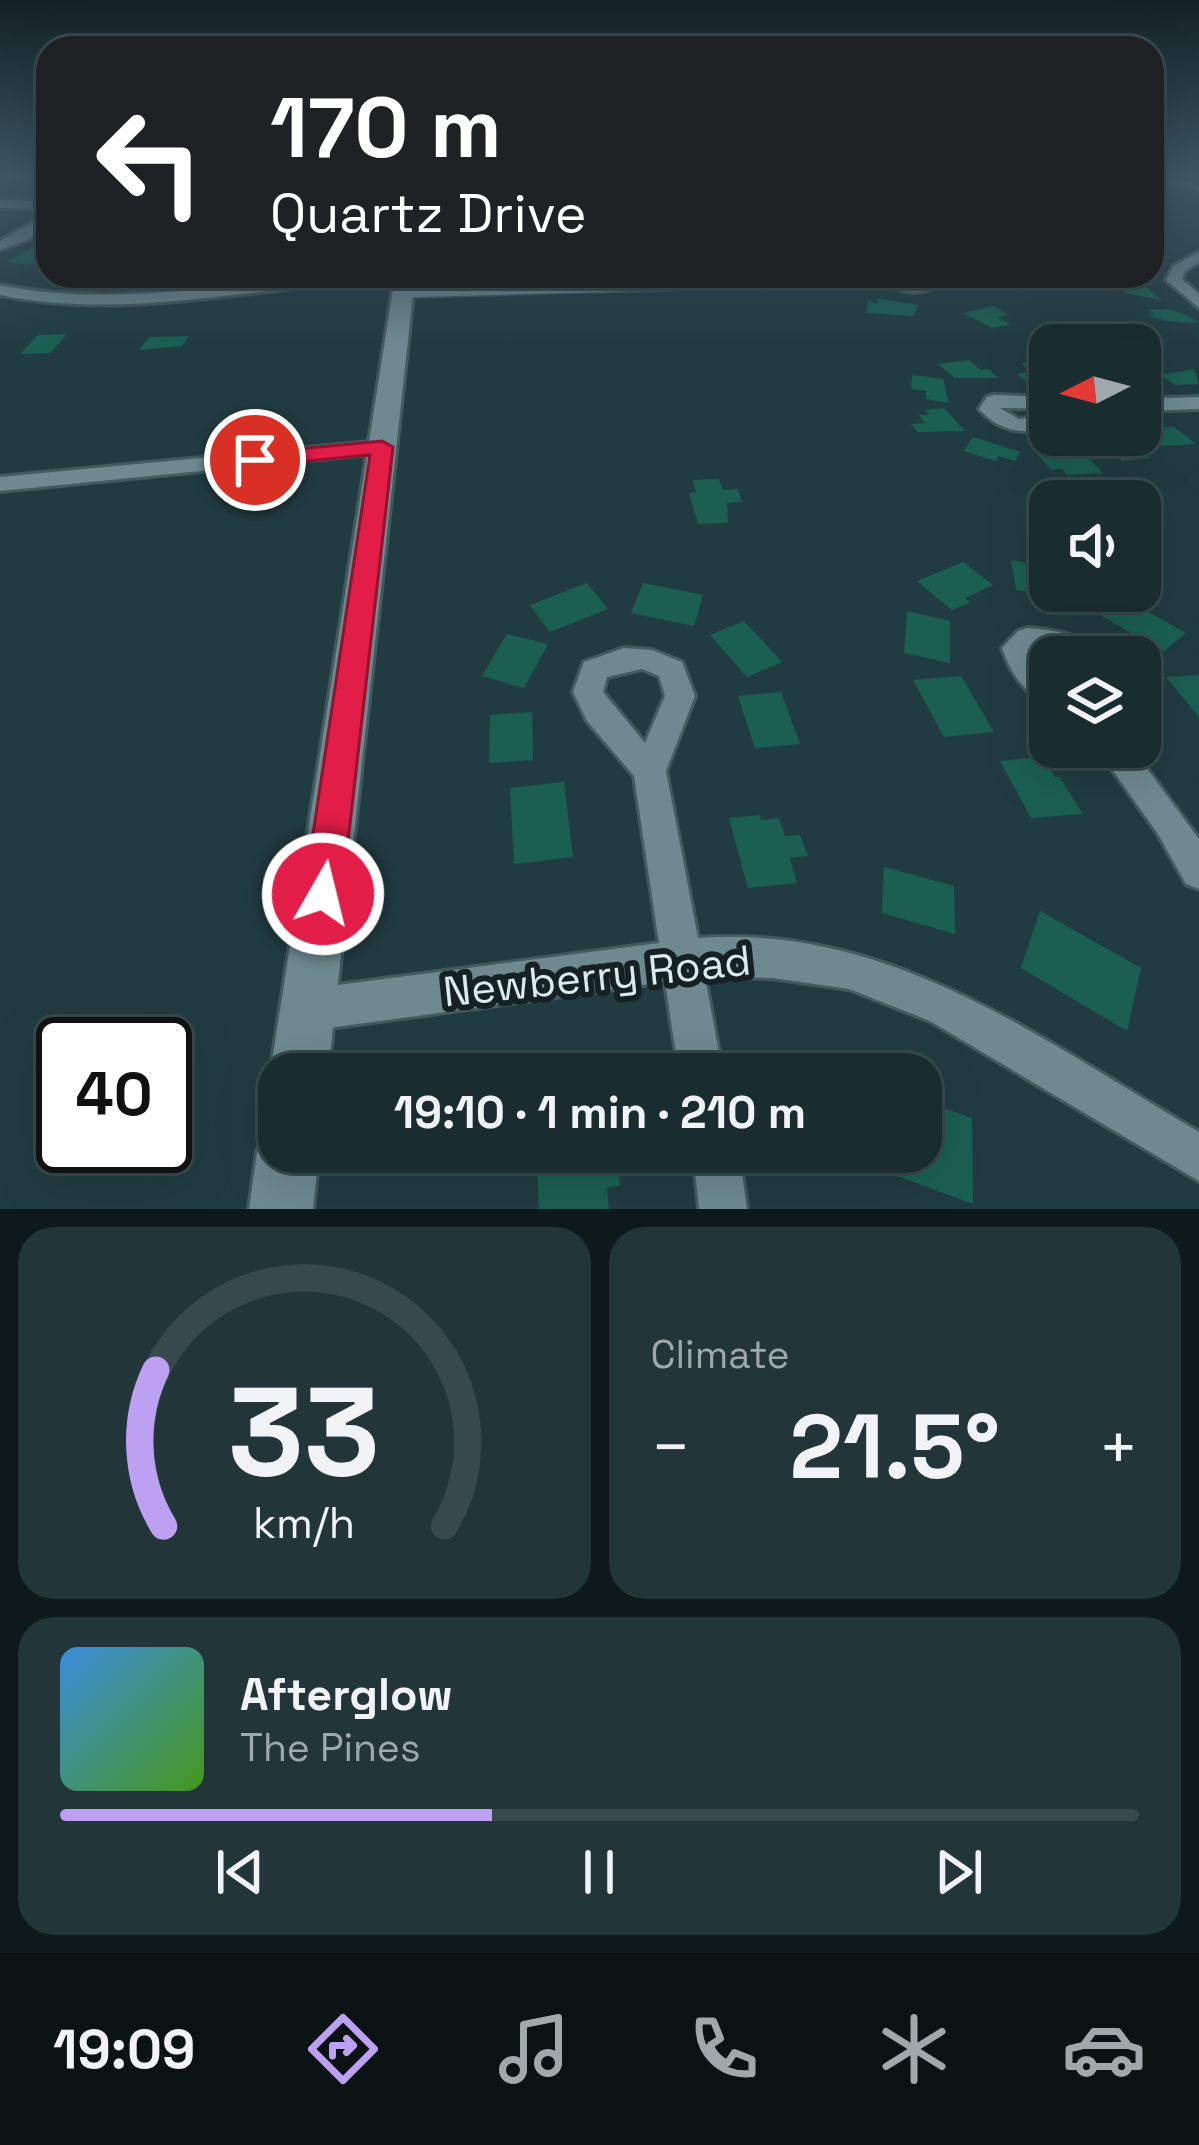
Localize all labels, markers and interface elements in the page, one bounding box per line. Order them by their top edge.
text: 170 m [270,74,502,182]
icon: left [72,84,228,240]
text: Quartz Drive [270,179,587,248]
north arrow [1029,324,1161,456]
map controls [1029,324,1161,768]
pin [204,409,306,511]
icon: arrive [222,427,288,493]
button: sound [1029,480,1161,612]
button: layers [1029,636,1161,768]
position arrow [260,831,386,957]
street label: Newberry Road [440,933,754,1019]
speed limit sign: 40 [36,1017,192,1173]
text: 19:10 · 1 min · 210 m [394,1084,806,1141]
text: Climate [651,1330,790,1379]
text: 33 [228,1352,380,1511]
text: 21.5° [790,1389,1000,1504]
text: − [651,1405,691,1489]
text: + [1098,1405,1139,1489]
text: km/h [253,1496,355,1551]
text: Afterglow [240,1666,453,1723]
text: The Pines [240,1723,421,1772]
icon: previous [207,1839,273,1905]
icon: pause [566,1839,632,1905]
icon: next [926,1839,992,1905]
icon: directions [301,2007,385,2091]
icon: music [492,2007,576,2091]
icon: phone [682,2007,766,2091]
icon: climate [872,2007,956,2091]
icon: car [1062,2007,1146,2091]
text: 19:09 [53,2015,195,2084]

